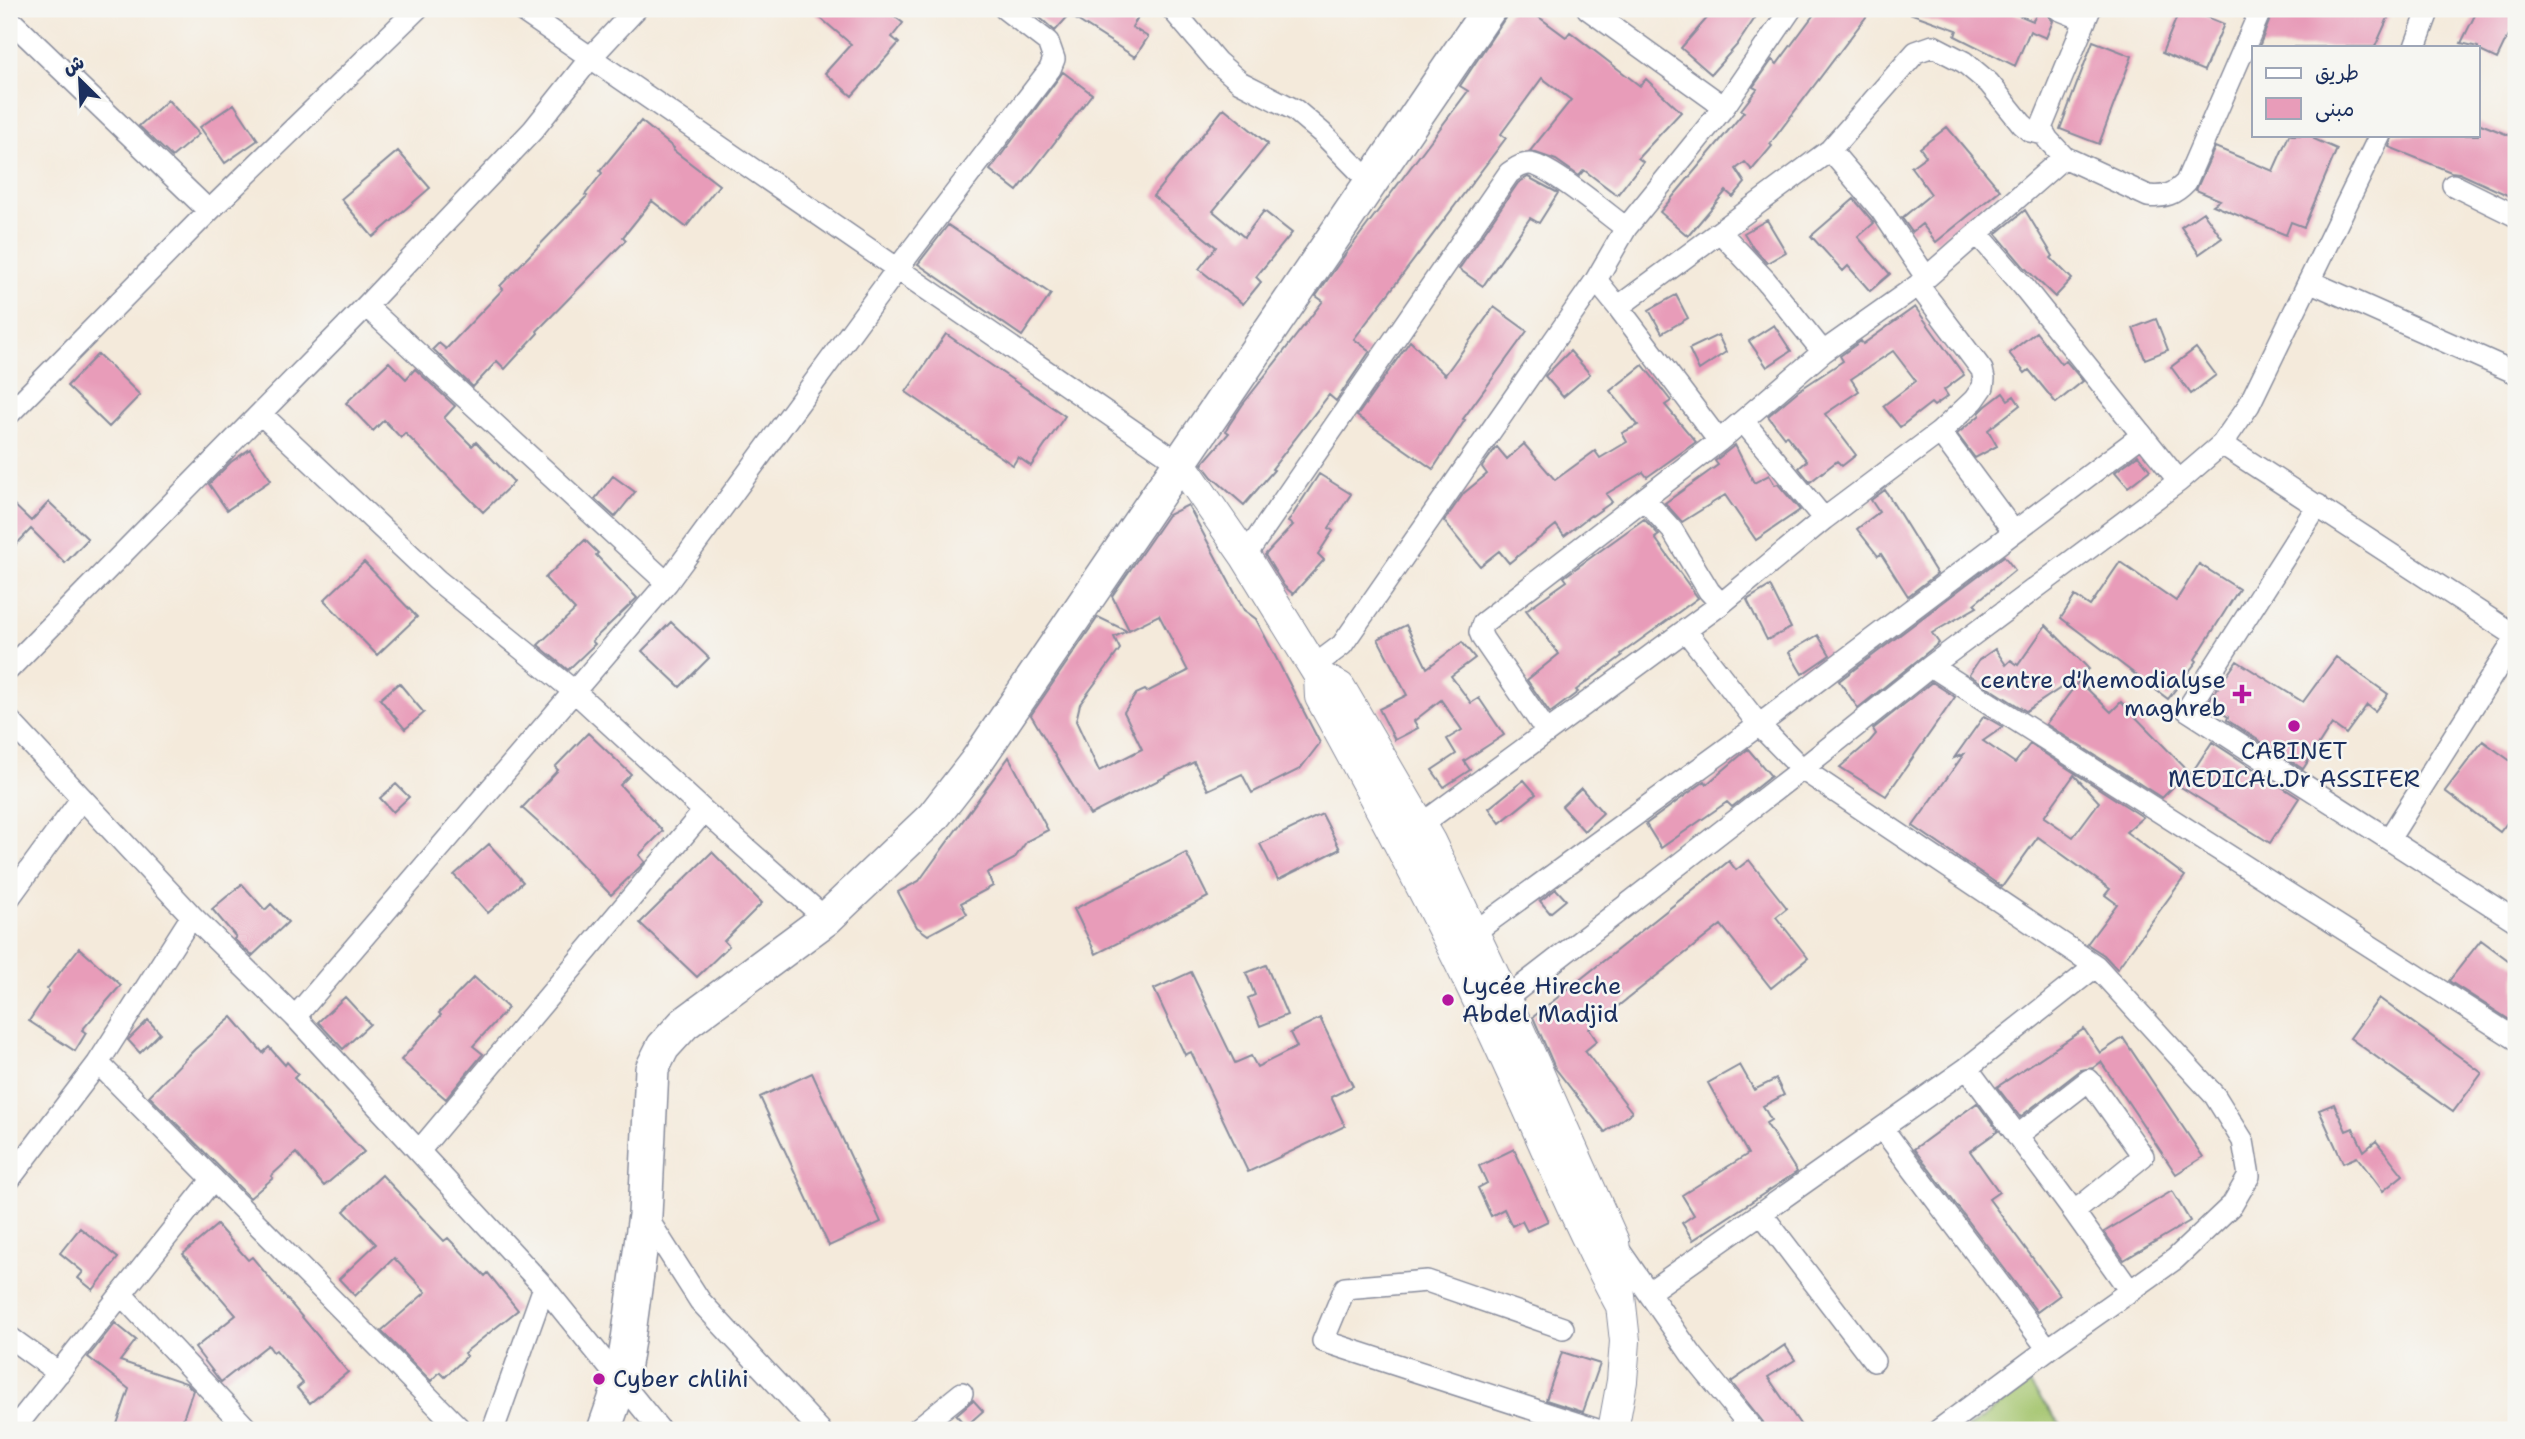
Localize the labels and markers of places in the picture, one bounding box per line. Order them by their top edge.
place label: centre d'hemodialyse maghreb [1980,664,2226,724]
marker: centre d'hemodialyse maghreb [2232,684,2252,704]
marker: CABINET MEDICAL.Dr ASSIFER [2286,718,2302,734]
place label: CABINET MEDICAL.Dr ASSIFER [2168,735,2420,795]
place label: Lycée Hireche Abdel Madjid [1462,970,1622,1030]
marker: Lycée Hireche Abdel Madjid [1440,992,1456,1008]
place label: Cyber chlihi [613,1363,749,1395]
marker: Cyber chlihi [591,1371,607,1387]

